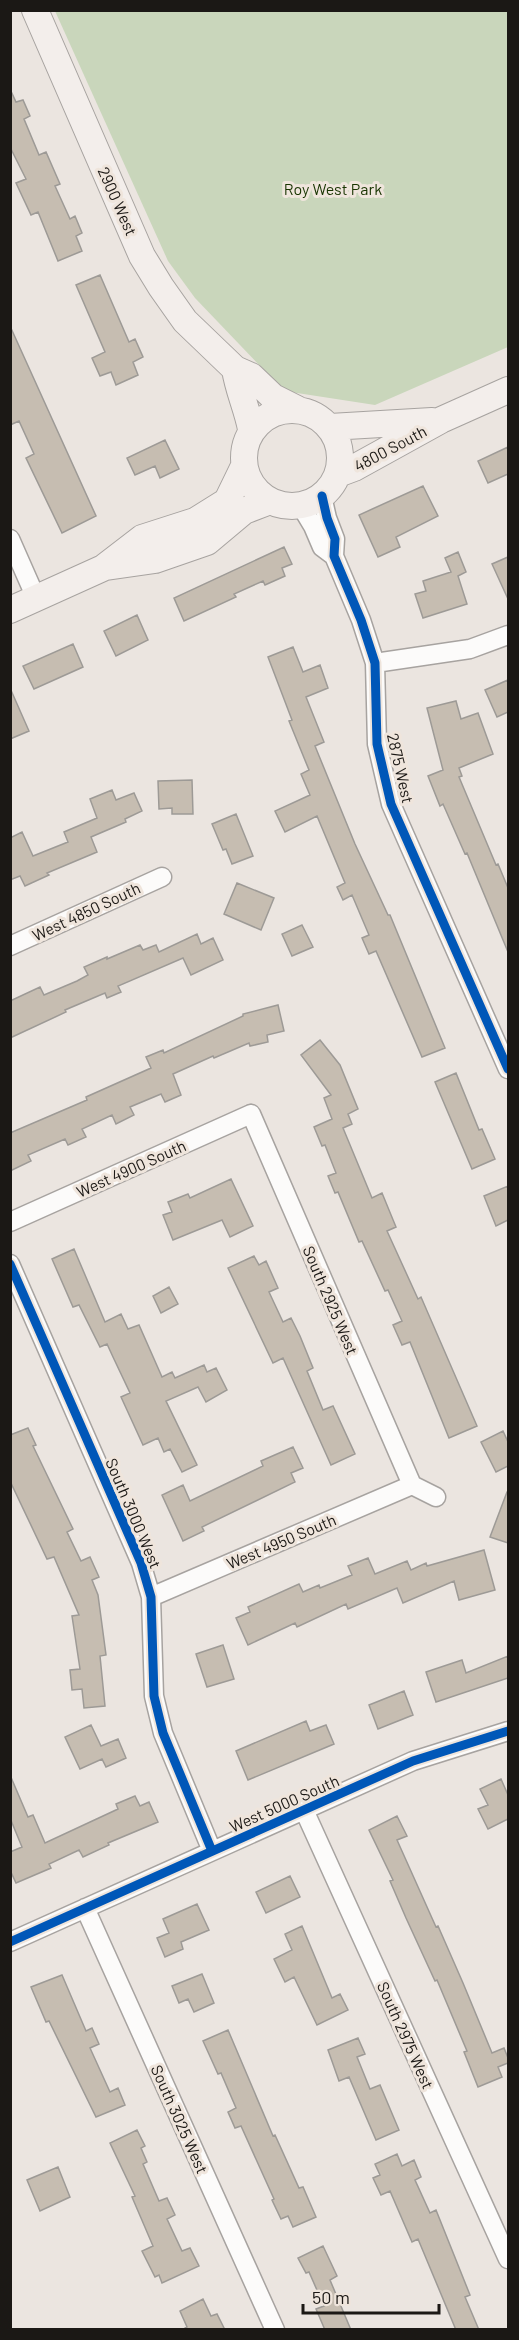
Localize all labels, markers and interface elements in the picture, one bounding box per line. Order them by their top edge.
street label: 2900 West [94,164,142,238]
park label: Roy West Park [284,179,382,198]
street label: 4800 South [350,421,430,475]
street label: 2875 West [384,731,418,805]
street label: West 4850 South [29,878,143,944]
street label: West 4900 South [73,1135,189,1201]
street label: South 2925 West [300,1243,362,1357]
street label: South 3000 West [102,1455,166,1571]
street label: West 4950 South [223,1509,339,1573]
street label: West 5000 South [226,1770,342,1836]
street label: South 2975 West [374,1978,438,2092]
street label: South 3025 West [148,2062,212,2176]
scale bar [303,2277,440,2315]
text: 50 m [312,2286,350,2308]

